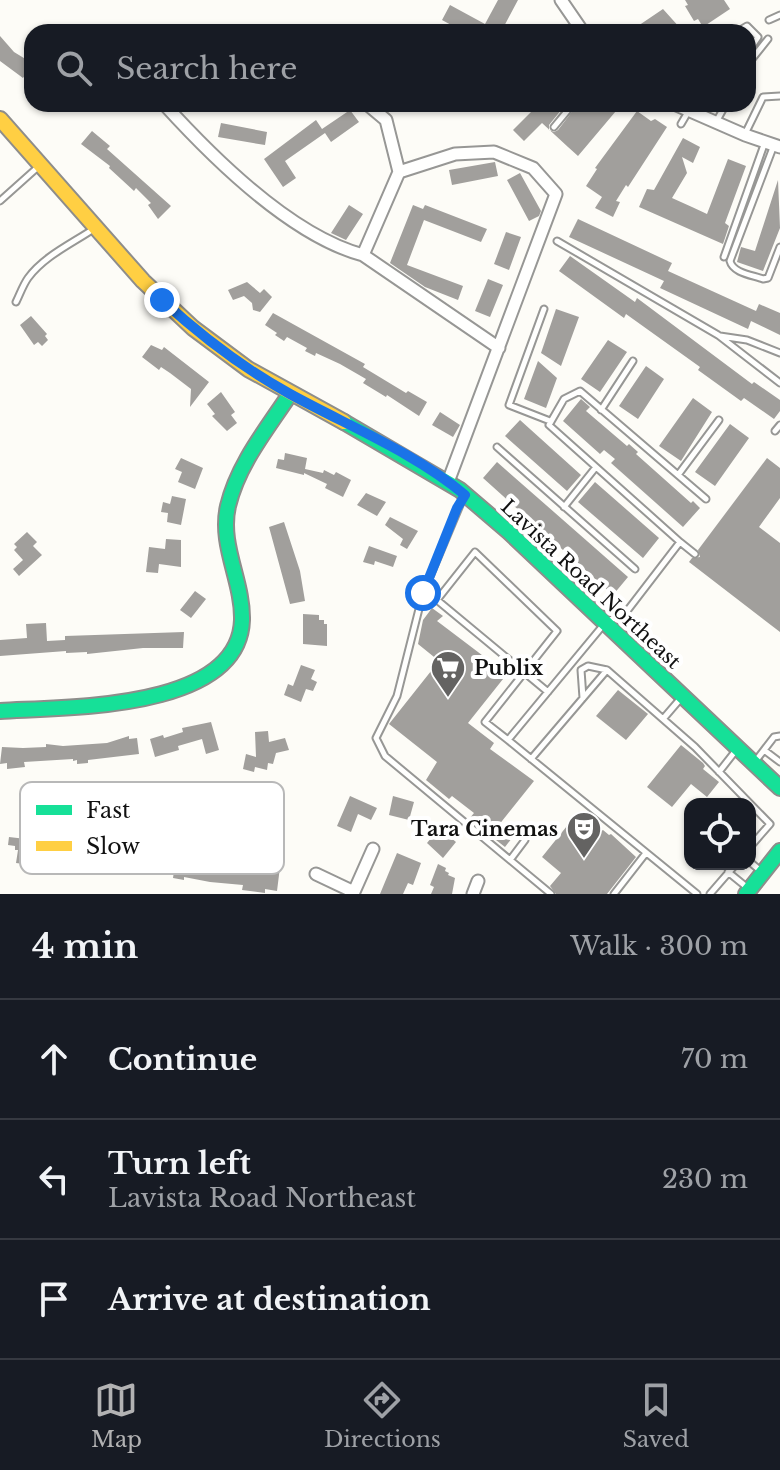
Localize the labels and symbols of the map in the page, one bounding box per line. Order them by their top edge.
route end [144,282,180,318]
street label: Lavista Road Northeast [496,494,686,674]
route start [405,575,441,611]
supermarket icon: Publix [429,649,467,699]
place label: Publix [474,656,543,680]
legend [20,782,284,874]
text: Fast [86,797,131,824]
theatre icon: Tara Cinemas [565,810,603,860]
place label: Tara Cinemas [411,817,558,841]
text: Slow [86,833,140,860]

